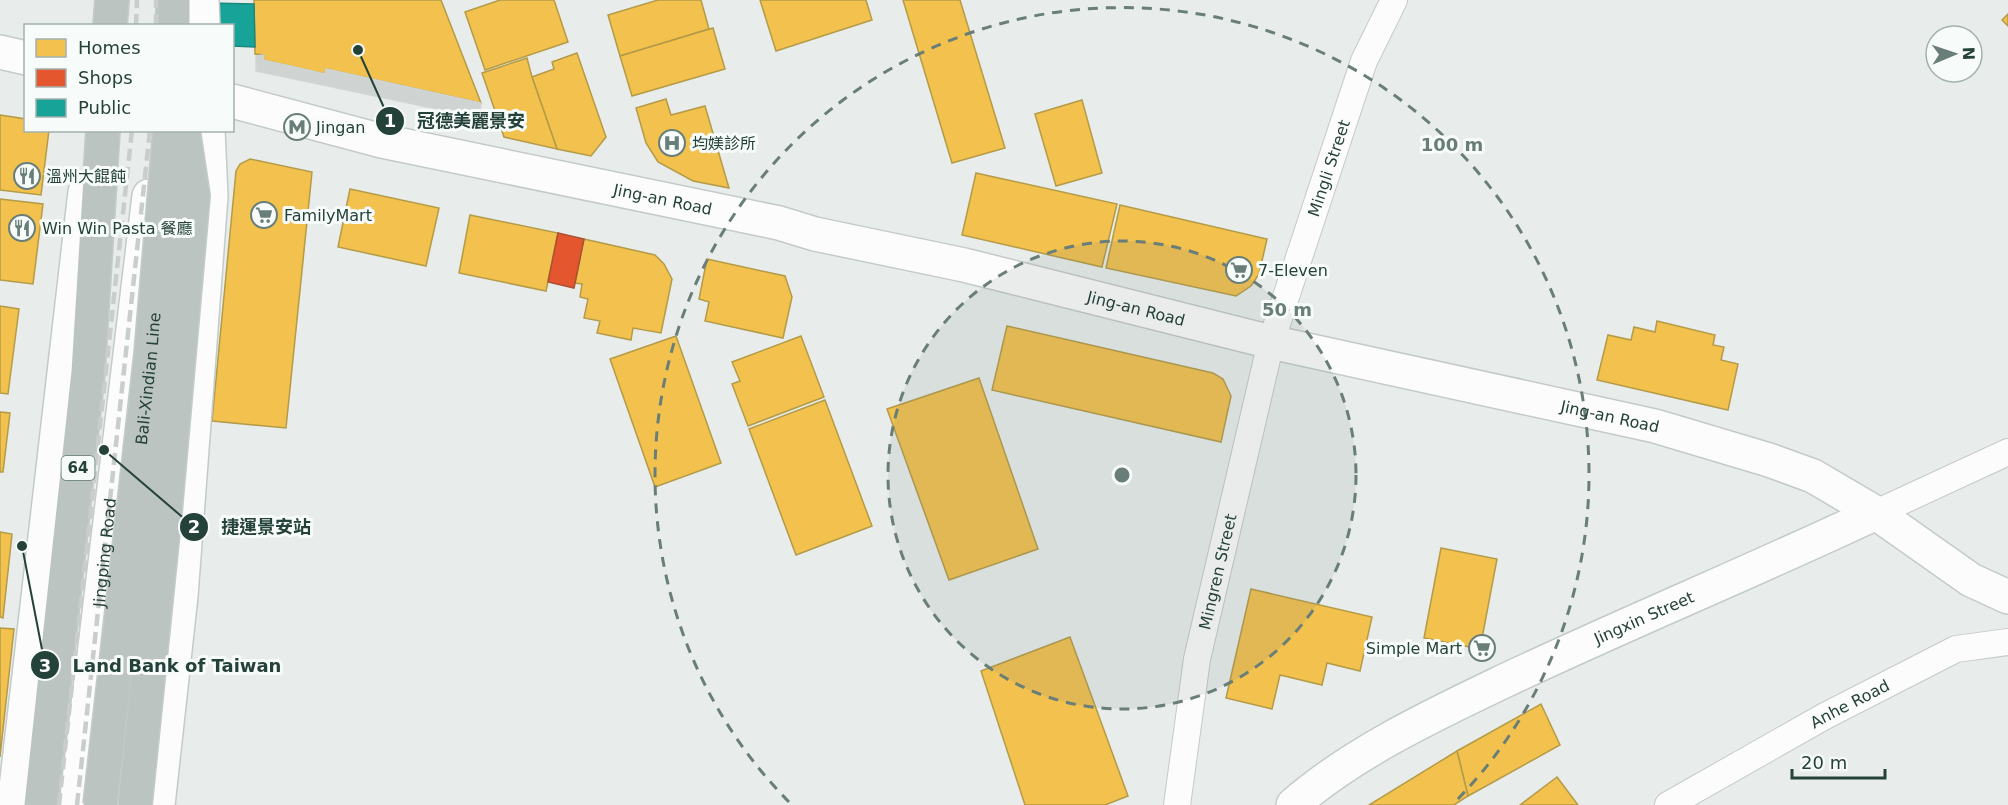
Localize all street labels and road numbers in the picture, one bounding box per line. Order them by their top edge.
street label: Mingli Street [1304,117,1354,219]
street label: Jing-an Road [611,180,714,219]
street label: Jing-an Road [1084,287,1187,330]
street label: Bali-Xindian Line [132,312,164,446]
street label: Jing-an Road [1558,396,1661,437]
road number: 64 [62,456,94,480]
street label: Jingping Road [89,497,120,609]
street label: Mingren Street [1195,512,1241,632]
street label: Jingxin Street [1590,587,1697,649]
street label: Anhe Road [1807,676,1892,732]

